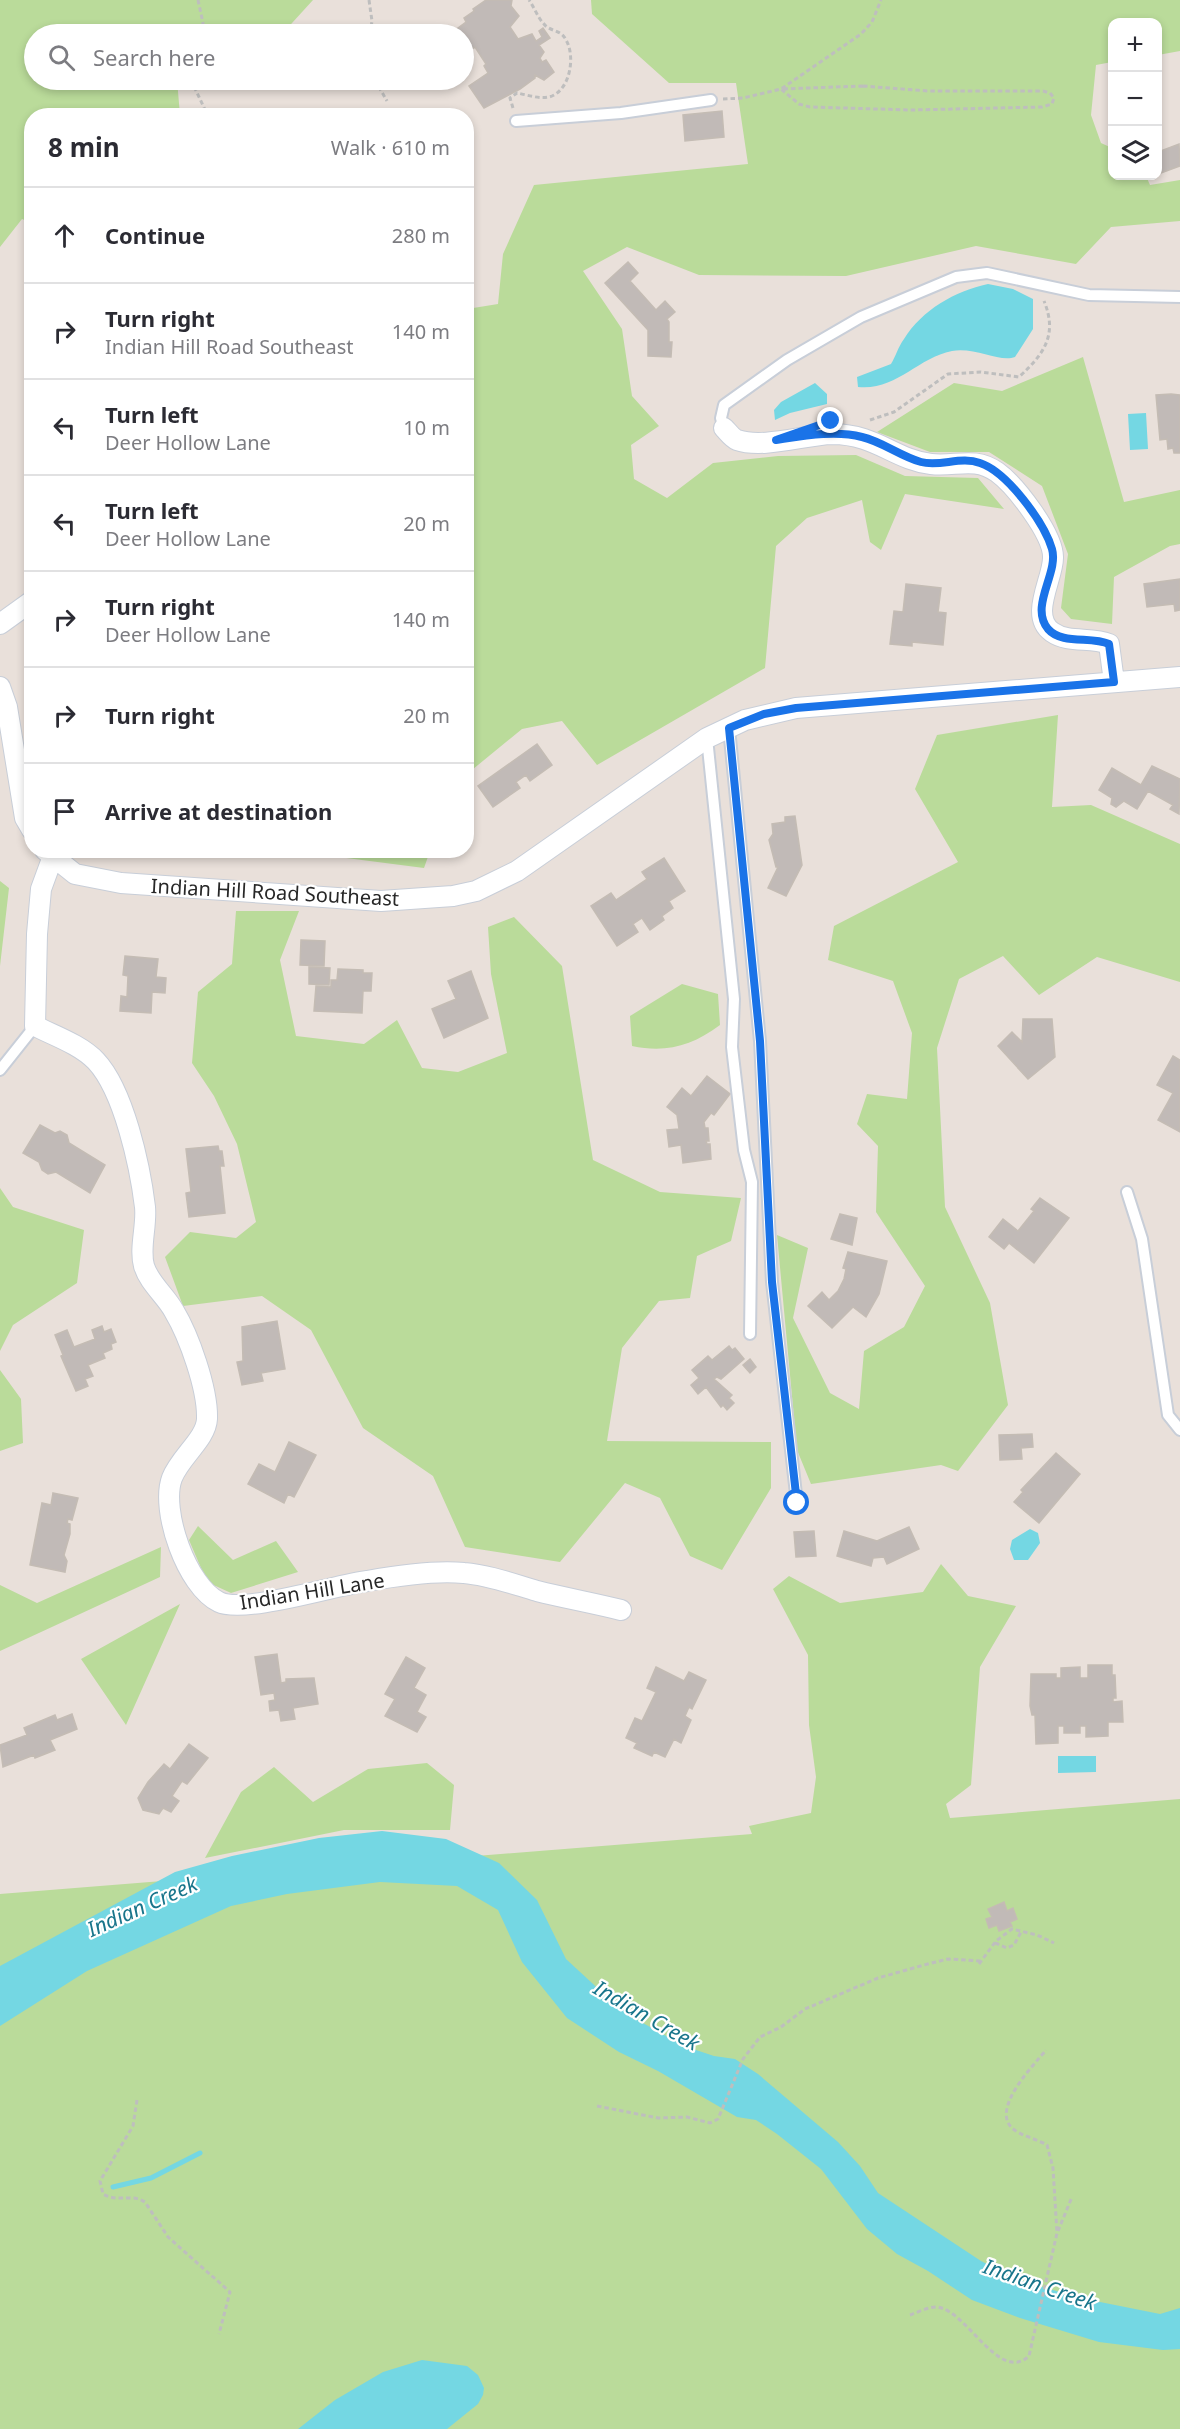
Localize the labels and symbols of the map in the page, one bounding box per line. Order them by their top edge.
route end [817,407,843,433]
street label: Indian Hill Road Southeast [150,872,400,912]
route start [783,1489,809,1515]
street label: Indian Hill Lane [238,1566,386,1616]
water label: Indian Creek [82,1869,203,1943]
water label: Indian Creek [588,1973,706,2057]
water label: Indian Creek [979,2251,1102,2317]

